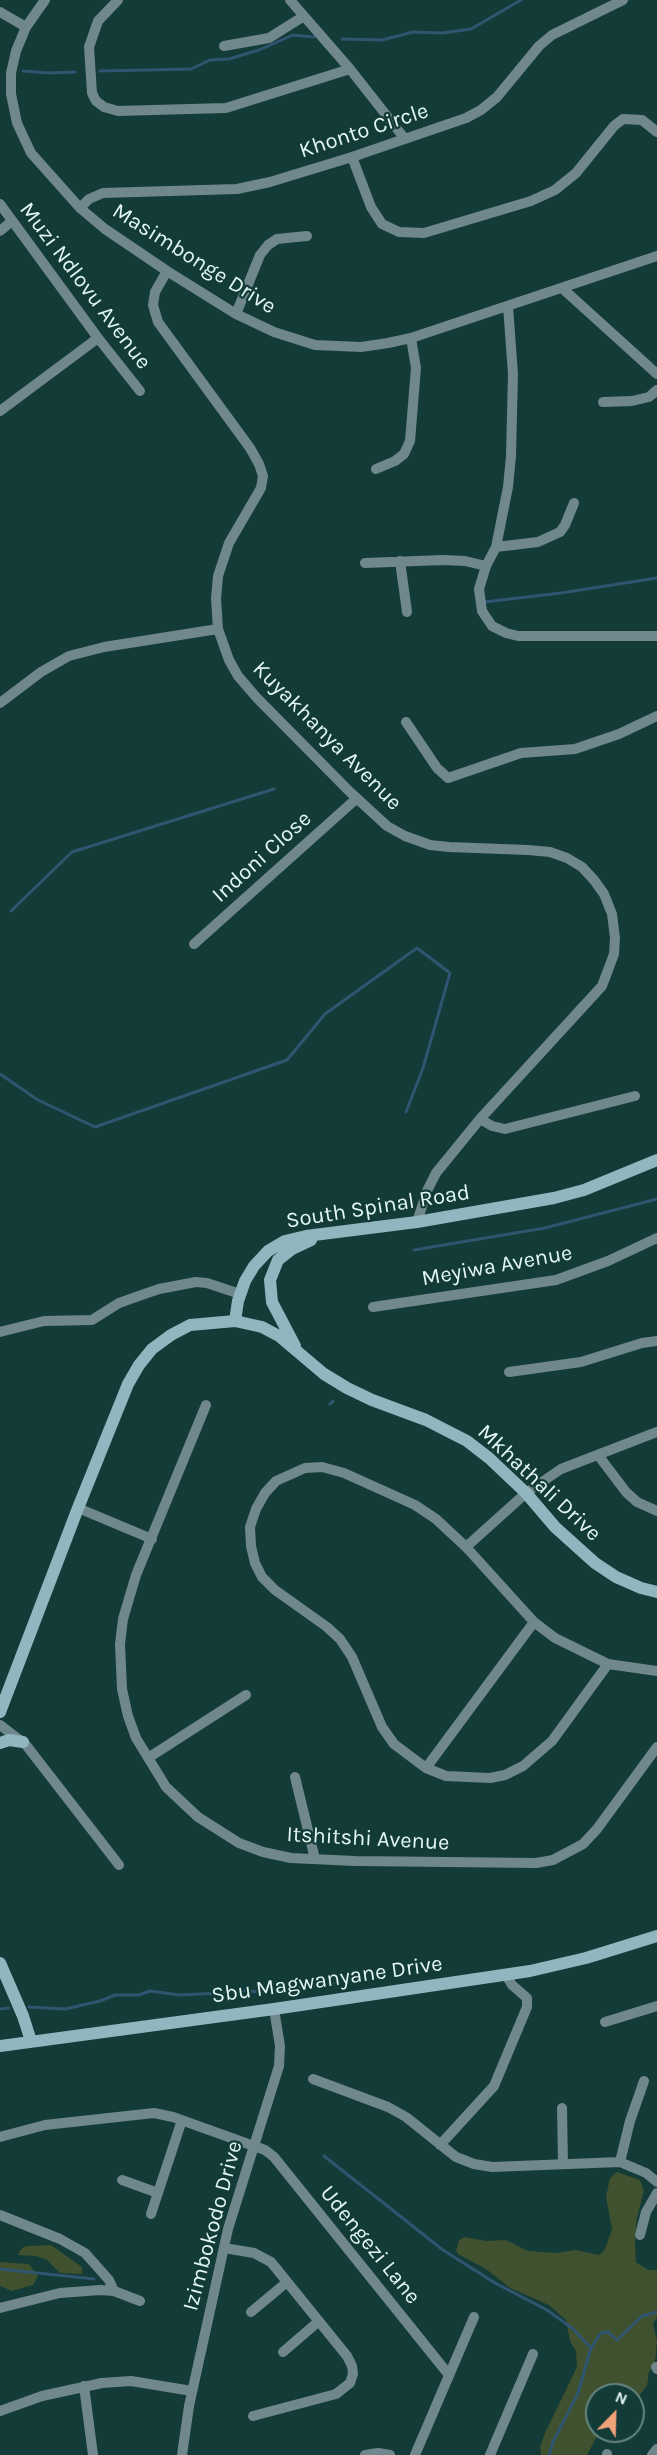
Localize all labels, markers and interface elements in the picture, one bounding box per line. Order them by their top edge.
street label: Khonto Circle [296,98,432,164]
street label: Muzi Ndlovu Avenue [14,197,156,375]
street label: Masimbonge Drive [107,198,281,320]
street label: Kuyakhanya Avenue [247,656,407,816]
street label: Indoni Close [207,806,317,908]
street label: South Spinal Road [284,1179,472,1235]
street label: Meyiwa Avenue [420,1240,574,1292]
street label: Mkhathali Drive [472,1419,606,1547]
street label: Itshitshi Avenue [286,1822,450,1856]
street label: Sbu Magwanyane Drive [210,1951,444,2009]
street label: Izimbokodo Drive [178,2138,248,2314]
street label: Udengezi Lane [314,2180,426,2310]
north arrow [585,2383,645,2443]
text: N [612,2387,630,2409]

